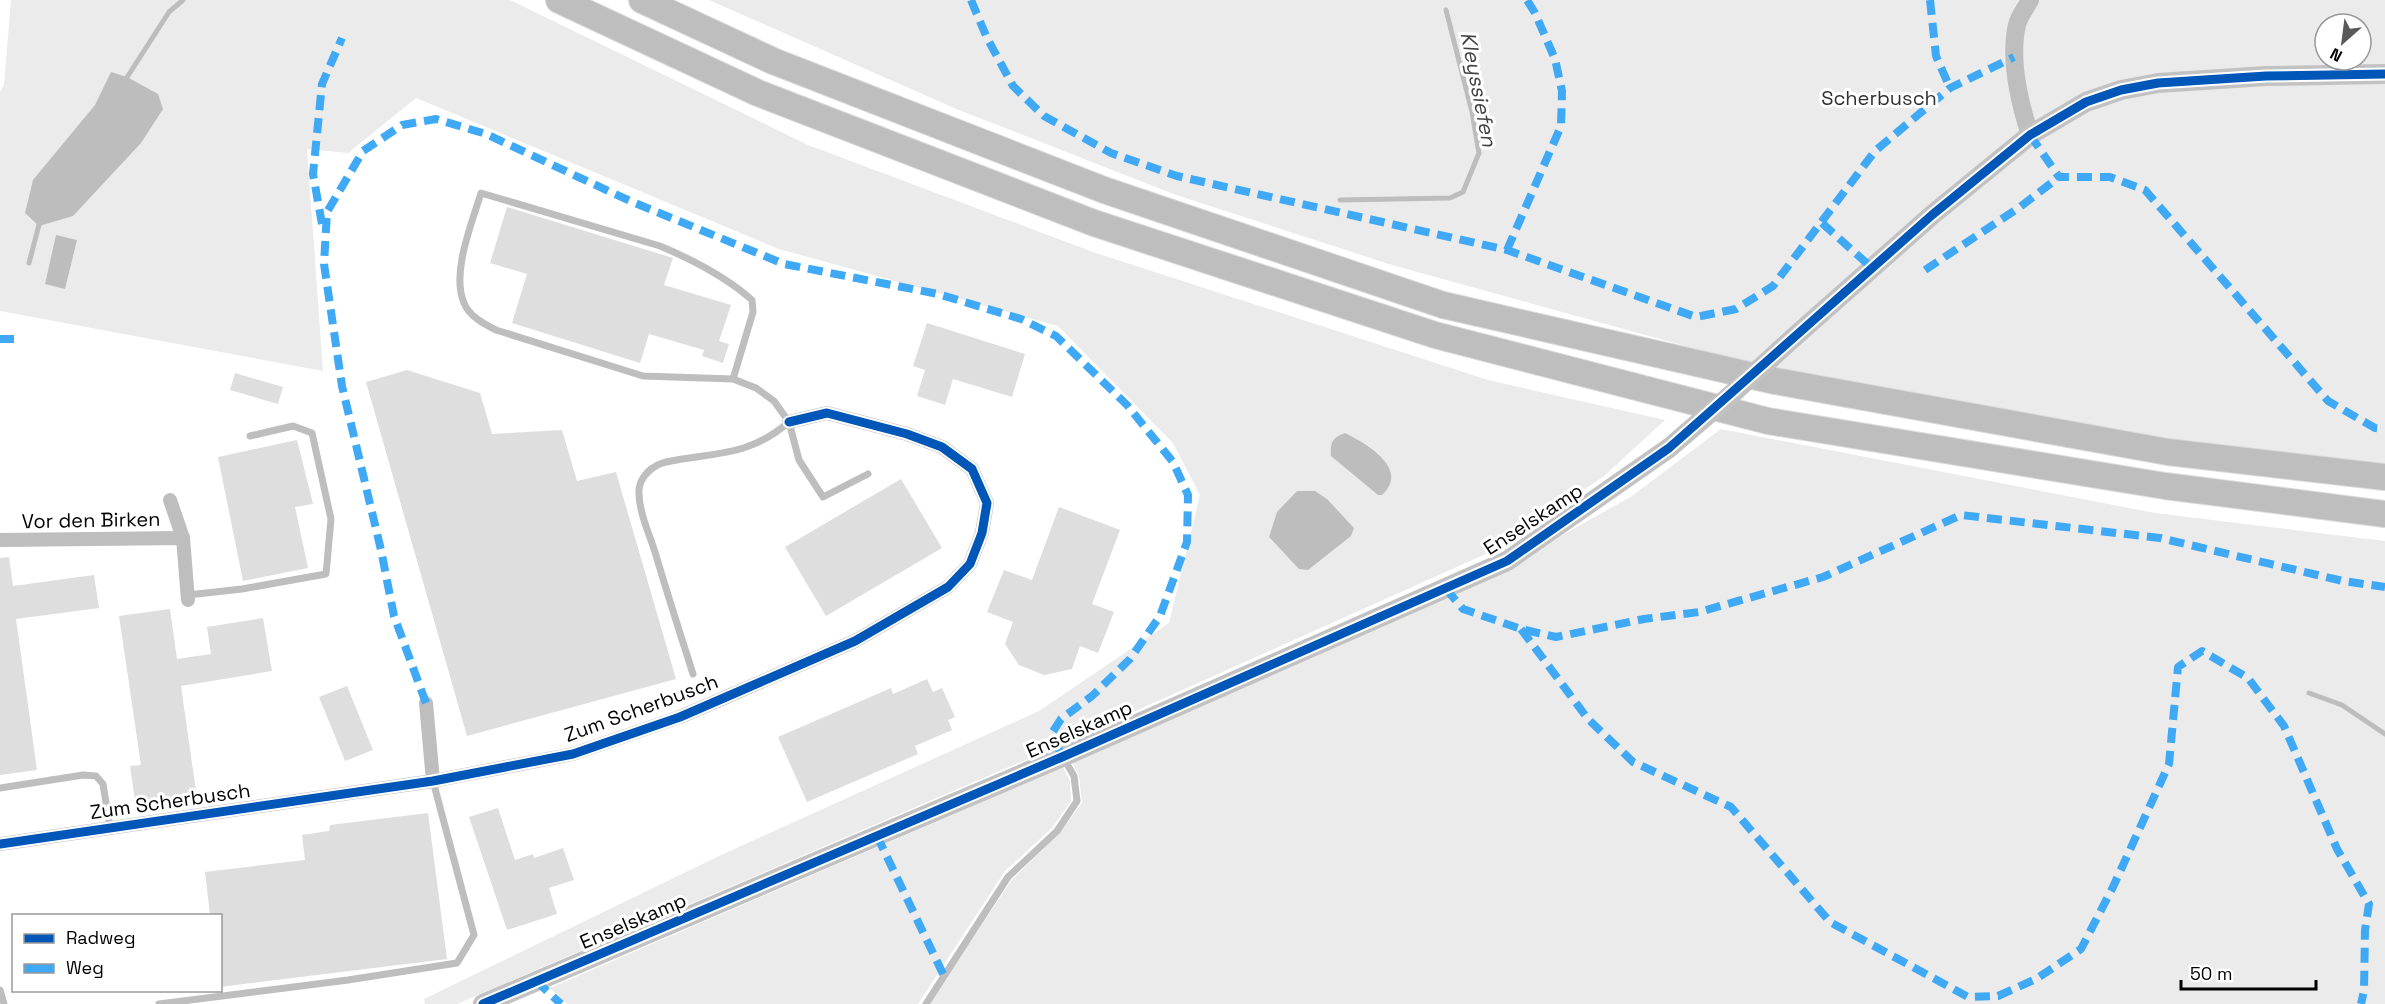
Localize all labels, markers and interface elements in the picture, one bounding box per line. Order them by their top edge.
north arrow [2313,12,2373,72]
water label: Kleyssiefen [1455,29,1504,150]
text: N [2327,43,2346,67]
park label: Scherbusch [1821,85,1937,111]
street label: Enselskamp [1478,477,1588,561]
street label: Vor den Birken [21,506,161,534]
street label: Zum Scherbusch [561,668,721,748]
street label: Enselskamp [1022,694,1136,764]
street label: Zum Scherbusch [88,777,252,825]
street label: Enselskamp [576,887,690,955]
legend [12,914,222,992]
text: Radweg [66,926,136,949]
scale bar [2181,953,2316,991]
text: Weg [66,956,104,979]
text: 50 m [2190,962,2232,985]

